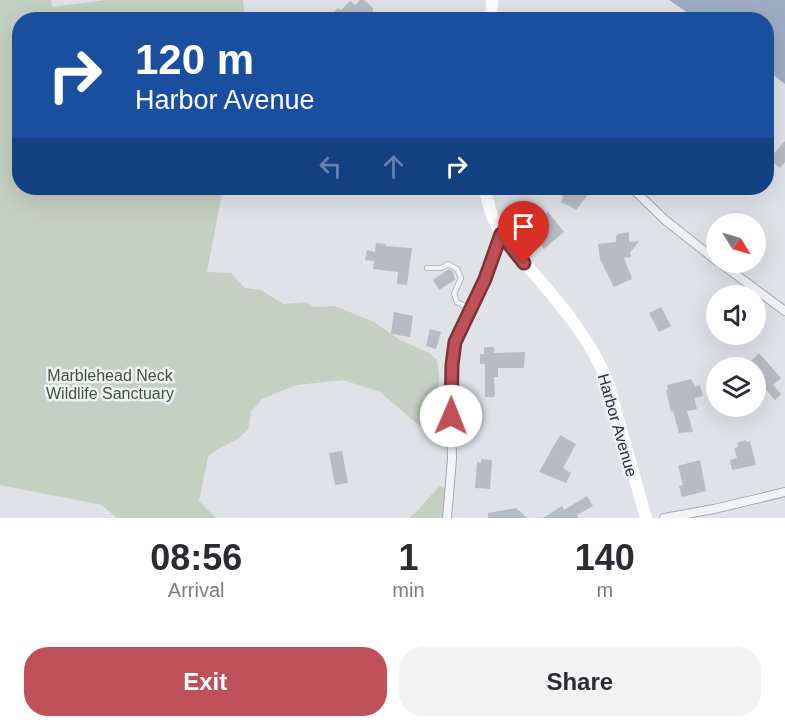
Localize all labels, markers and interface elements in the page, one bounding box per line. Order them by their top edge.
icon: right [36,36,114,114]
text: 120 m [135,36,254,83]
text: Harbor Avenue [135,85,315,115]
icon: left [314,150,347,183]
icon: ahead [377,150,410,183]
icon: right [440,150,473,183]
pin [498,201,549,263]
icon: arrive [507,210,540,243]
north arrow [706,213,766,273]
map controls [706,213,766,417]
button: sound [706,285,766,345]
button: layers [706,357,766,417]
park label: Marblehead Neck Wildlife Sanctuary [46,367,174,402]
street label: Harbor Avenue [595,372,640,479]
position arrow [419,384,483,448]
text: 08:56 [150,537,242,578]
text: 1 [398,537,418,578]
text: 140 [575,537,635,578]
text: Arrival [168,579,225,601]
text: min [392,579,425,601]
text: m [596,579,613,601]
button: Exit [24,647,387,716]
button: Share [399,647,761,716]

